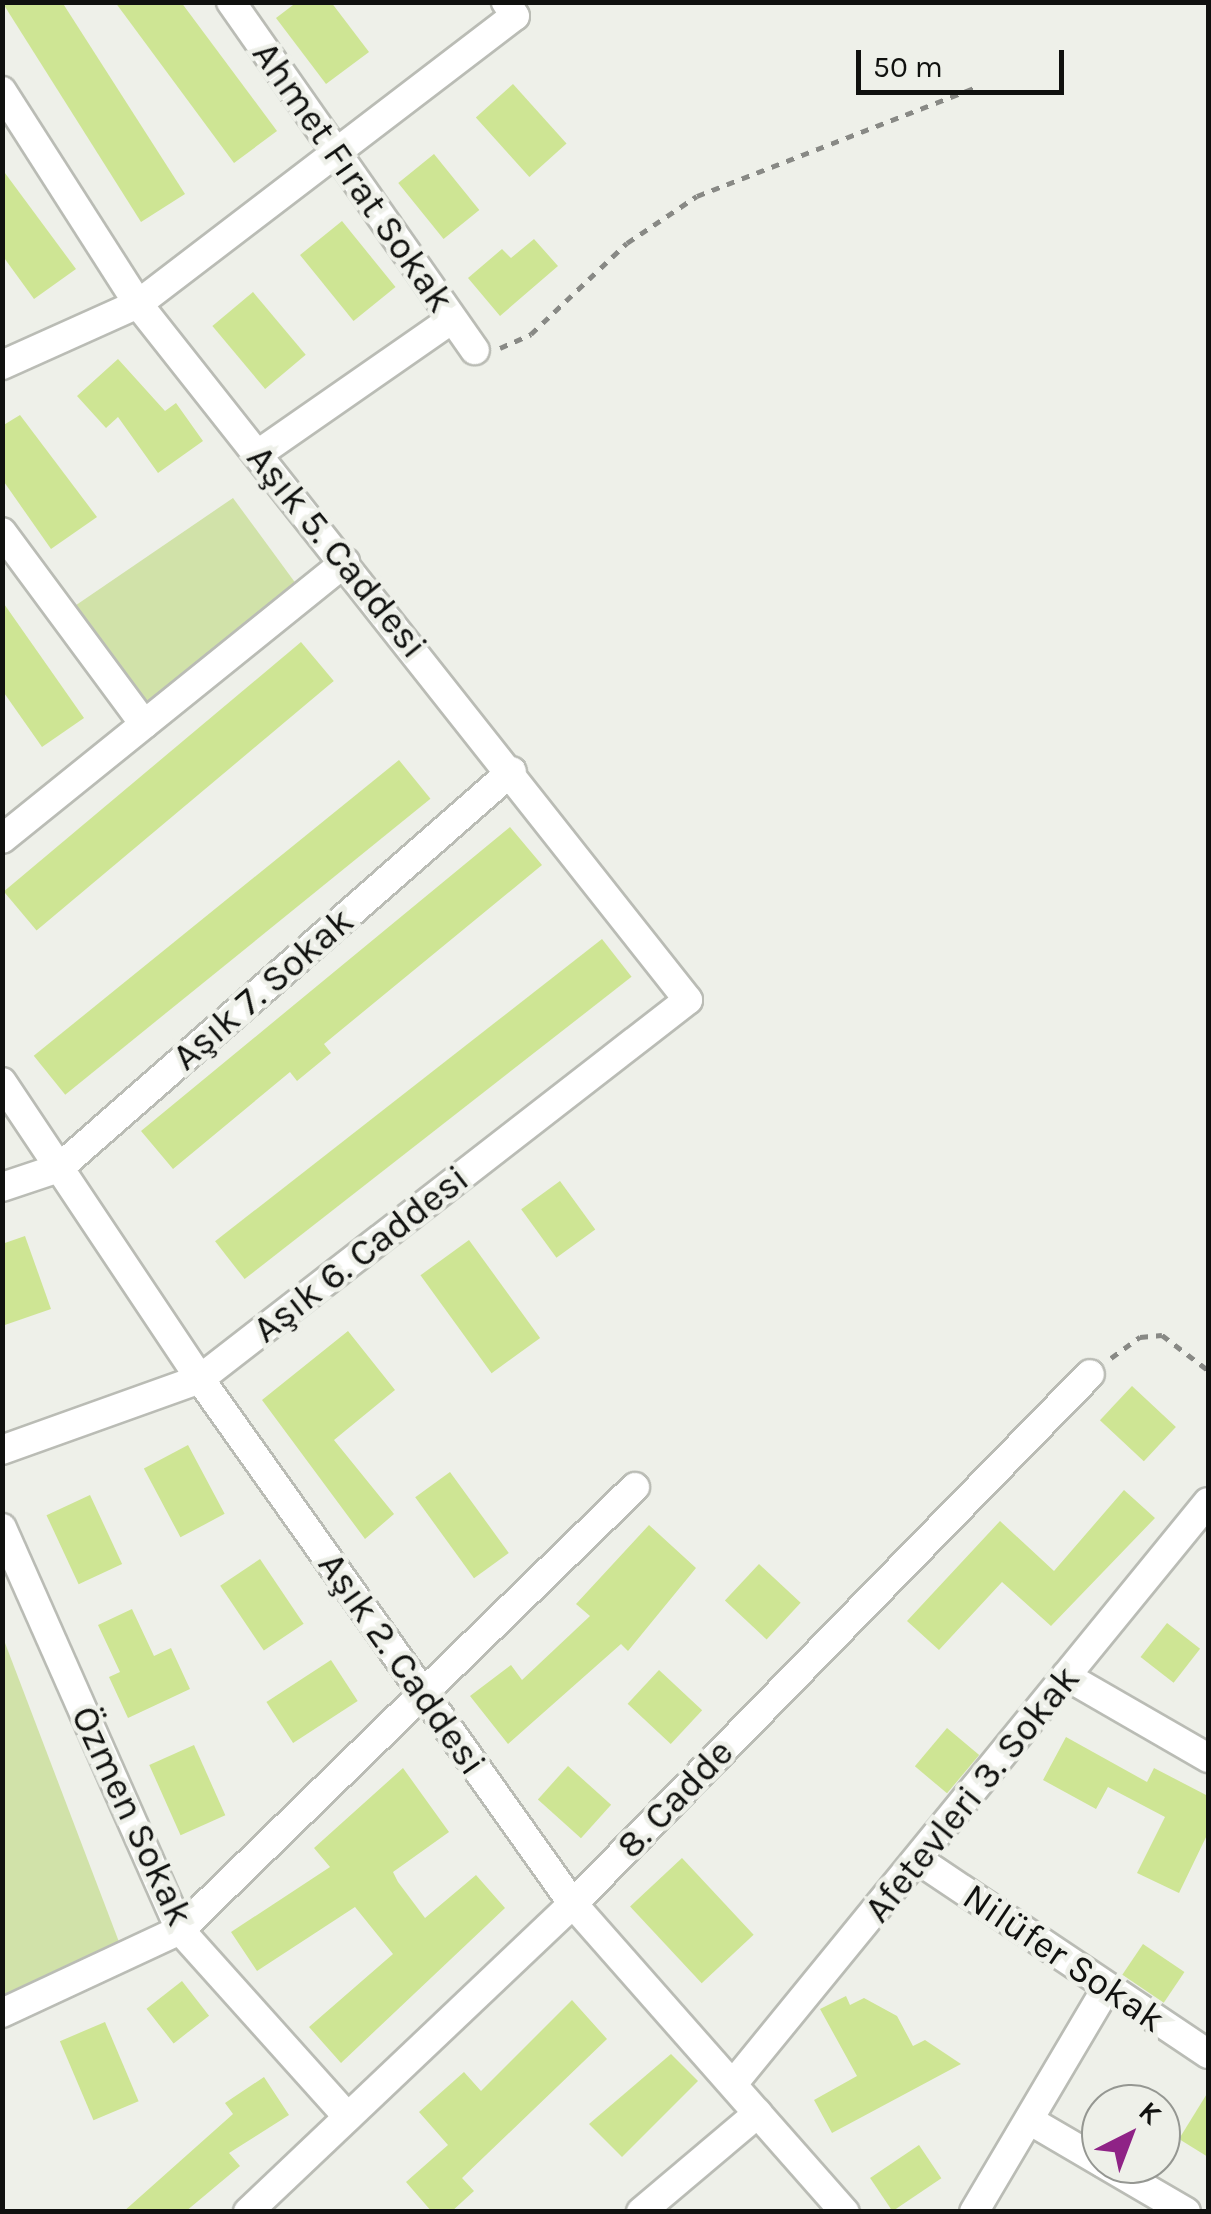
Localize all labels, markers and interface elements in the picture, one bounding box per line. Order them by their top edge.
scale bar [861,30,1068,92]
street label: Ahmet Fırat Sokak [243,33,463,321]
text: 50 m [873,49,943,85]
street label: Aşık 5. Caddesi [237,436,437,668]
street label: Aşık 7. Sokak [163,898,363,1080]
street label: Aşık 6. Caddesi [244,1156,478,1352]
street label: Aşık 2. Caddesi [308,1544,496,1784]
street label: Afetevleri 3. Sokak [855,1657,1089,1931]
street label: Özmen Sokak [61,1699,203,1933]
street label: 8. Cadde [607,1730,743,1868]
street label: Nilüfer Sokak [954,1874,1174,2042]
north arrow [1081,2084,1181,2184]
text: K [1132,2094,1168,2131]

